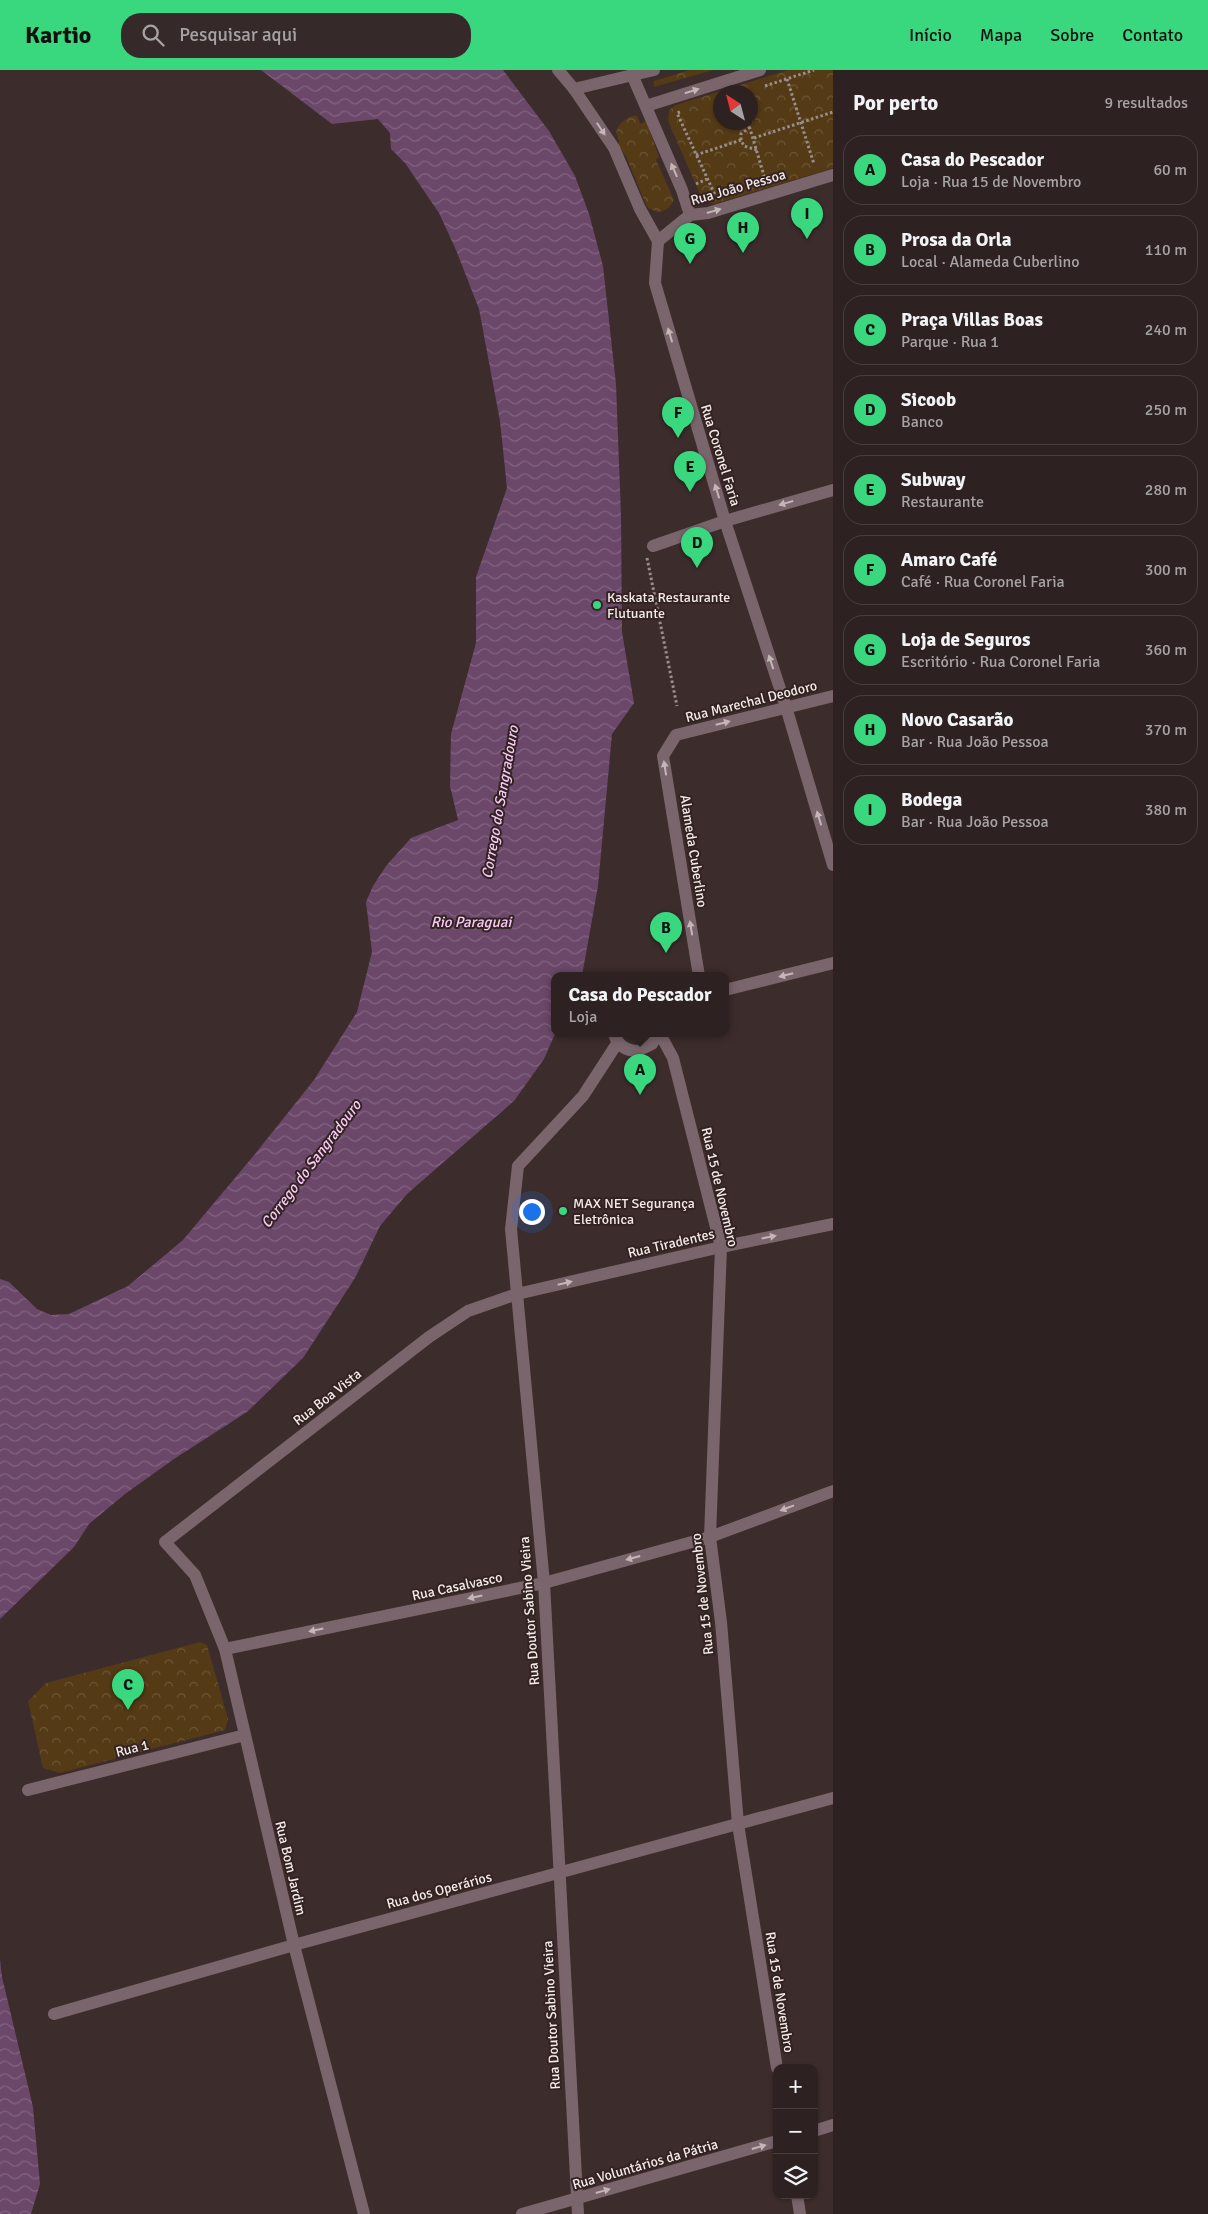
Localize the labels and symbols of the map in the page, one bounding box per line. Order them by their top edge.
north arrow [713,85,758,130]
one-way arrow [685,87,700,95]
one-way arrow [596,122,606,136]
one-way arrow [669,163,677,177]
street label: Rua João Pessoa [689,166,788,209]
pin: I [791,198,823,239]
one-way arrow [707,206,722,214]
pin: H [727,212,759,253]
pin: G [674,223,706,264]
one-way arrow [666,328,674,343]
pin: F [662,397,694,438]
street label: Rua Coronel Faria [697,402,744,508]
pin: E [674,451,706,492]
one-way arrow [712,483,720,498]
one-way arrow [779,500,794,508]
pin: D [681,527,713,568]
place label: Kaskata Restaurante Flutuante [607,589,730,622]
marker: Kaskata Restaurante Flutuante [591,599,603,611]
one-way arrow [767,655,775,670]
street label: Rua Marechal Deodoro [684,677,819,726]
one-way arrow [716,719,731,727]
water label: Corrego do Sangradouro [478,723,523,880]
one-way arrow [660,759,668,775]
street label: Alameda Cuberlino [676,794,711,909]
one-way arrow [815,810,822,825]
pin: B [650,912,682,953]
water label: Rio Paraguai [431,913,513,931]
one-way arrow [687,920,695,936]
one-way arrow [778,971,793,979]
pin: A [624,1054,656,1095]
water label: Corrego do Sangradouro [257,1096,366,1231]
street label: Rua 15 de Novembro [697,1126,742,1249]
place label: MAX NET Segurança Eletrônica [573,1195,695,1228]
your location [519,1199,545,1225]
marker: MAX NET Segurança Eletrônica [557,1205,569,1217]
street label: Rua Tiradentes [626,1225,716,1262]
one-way arrow [761,1233,777,1241]
one-way arrow [557,1279,572,1287]
street label: Rua Boa Vista [290,1366,365,1429]
one-way arrow [780,1505,795,1512]
street label: Rua 15 de Novembro [688,1532,717,1656]
street label: Rua Doutor Sabino Vieira [516,1536,543,1686]
one-way arrow [626,1555,641,1563]
street label: Rua Casalvasco [410,1569,504,1604]
one-way arrow [468,1593,483,1601]
one-way arrow [309,1626,324,1634]
pin: C [112,1669,144,1710]
street label: Rua 1 [114,1736,150,1761]
street label: Rua Bom Jardim [271,1819,310,1917]
street label: Rua dos Operários [385,1868,494,1913]
street label: Rua 15 de Novembro [762,1930,797,2054]
street label: Rua Doutor Sabino Vieira [539,1940,564,2090]
street label: Rua Voluntários da Pátria [570,2136,720,2193]
one-way arrow [751,2142,766,2150]
one-way arrow [595,2187,610,2195]

